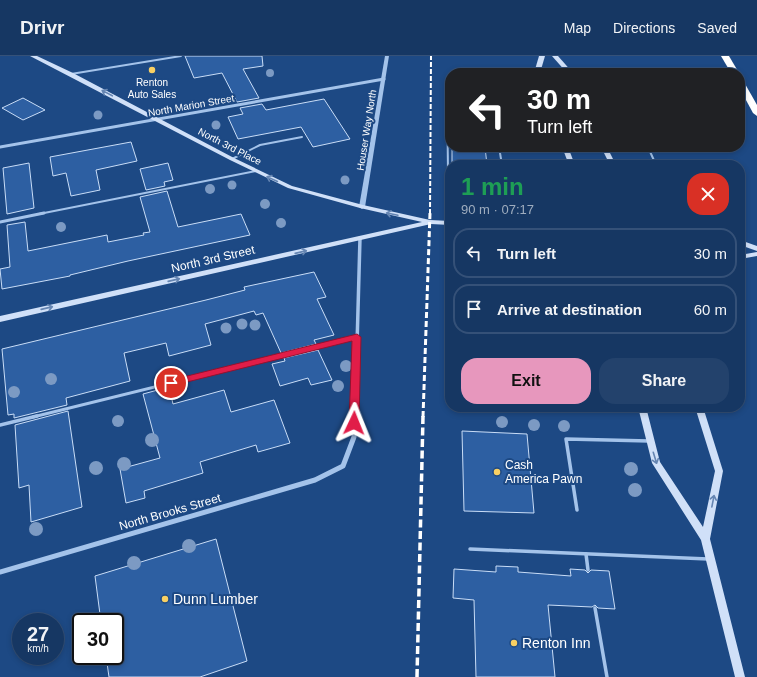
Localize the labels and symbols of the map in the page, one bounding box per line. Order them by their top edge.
marker: Renton Auto Sales [147,65,157,75]
place label: Renton Auto Sales [128,77,176,100]
one-way arrow [101,88,113,96]
street label: Houser Way North [355,89,378,171]
street label: North Marion Street [147,92,235,118]
street label: North 3rd Place [196,126,264,167]
one-way arrow [266,175,278,182]
one-way arrow [386,209,399,217]
street label: North 3rd Street [170,242,257,275]
one-way arrow [294,247,307,255]
one-way arrow [167,276,180,284]
one-way arrow [41,304,54,312]
pin [154,366,188,400]
position arrow [333,402,375,444]
one-way arrow [652,452,659,465]
place label: Cash America Pawn [505,458,582,486]
marker: Cash America Pawn [492,467,502,477]
street label: North Brooks Street [117,491,223,533]
one-way arrow [709,495,717,508]
place label: Dunn Lumber [173,591,258,607]
marker: Dunn Lumber [160,594,170,604]
speed limit sign: 30 [72,613,124,665]
place label: Renton Inn [522,635,591,651]
marker: Renton Inn [509,638,519,648]

